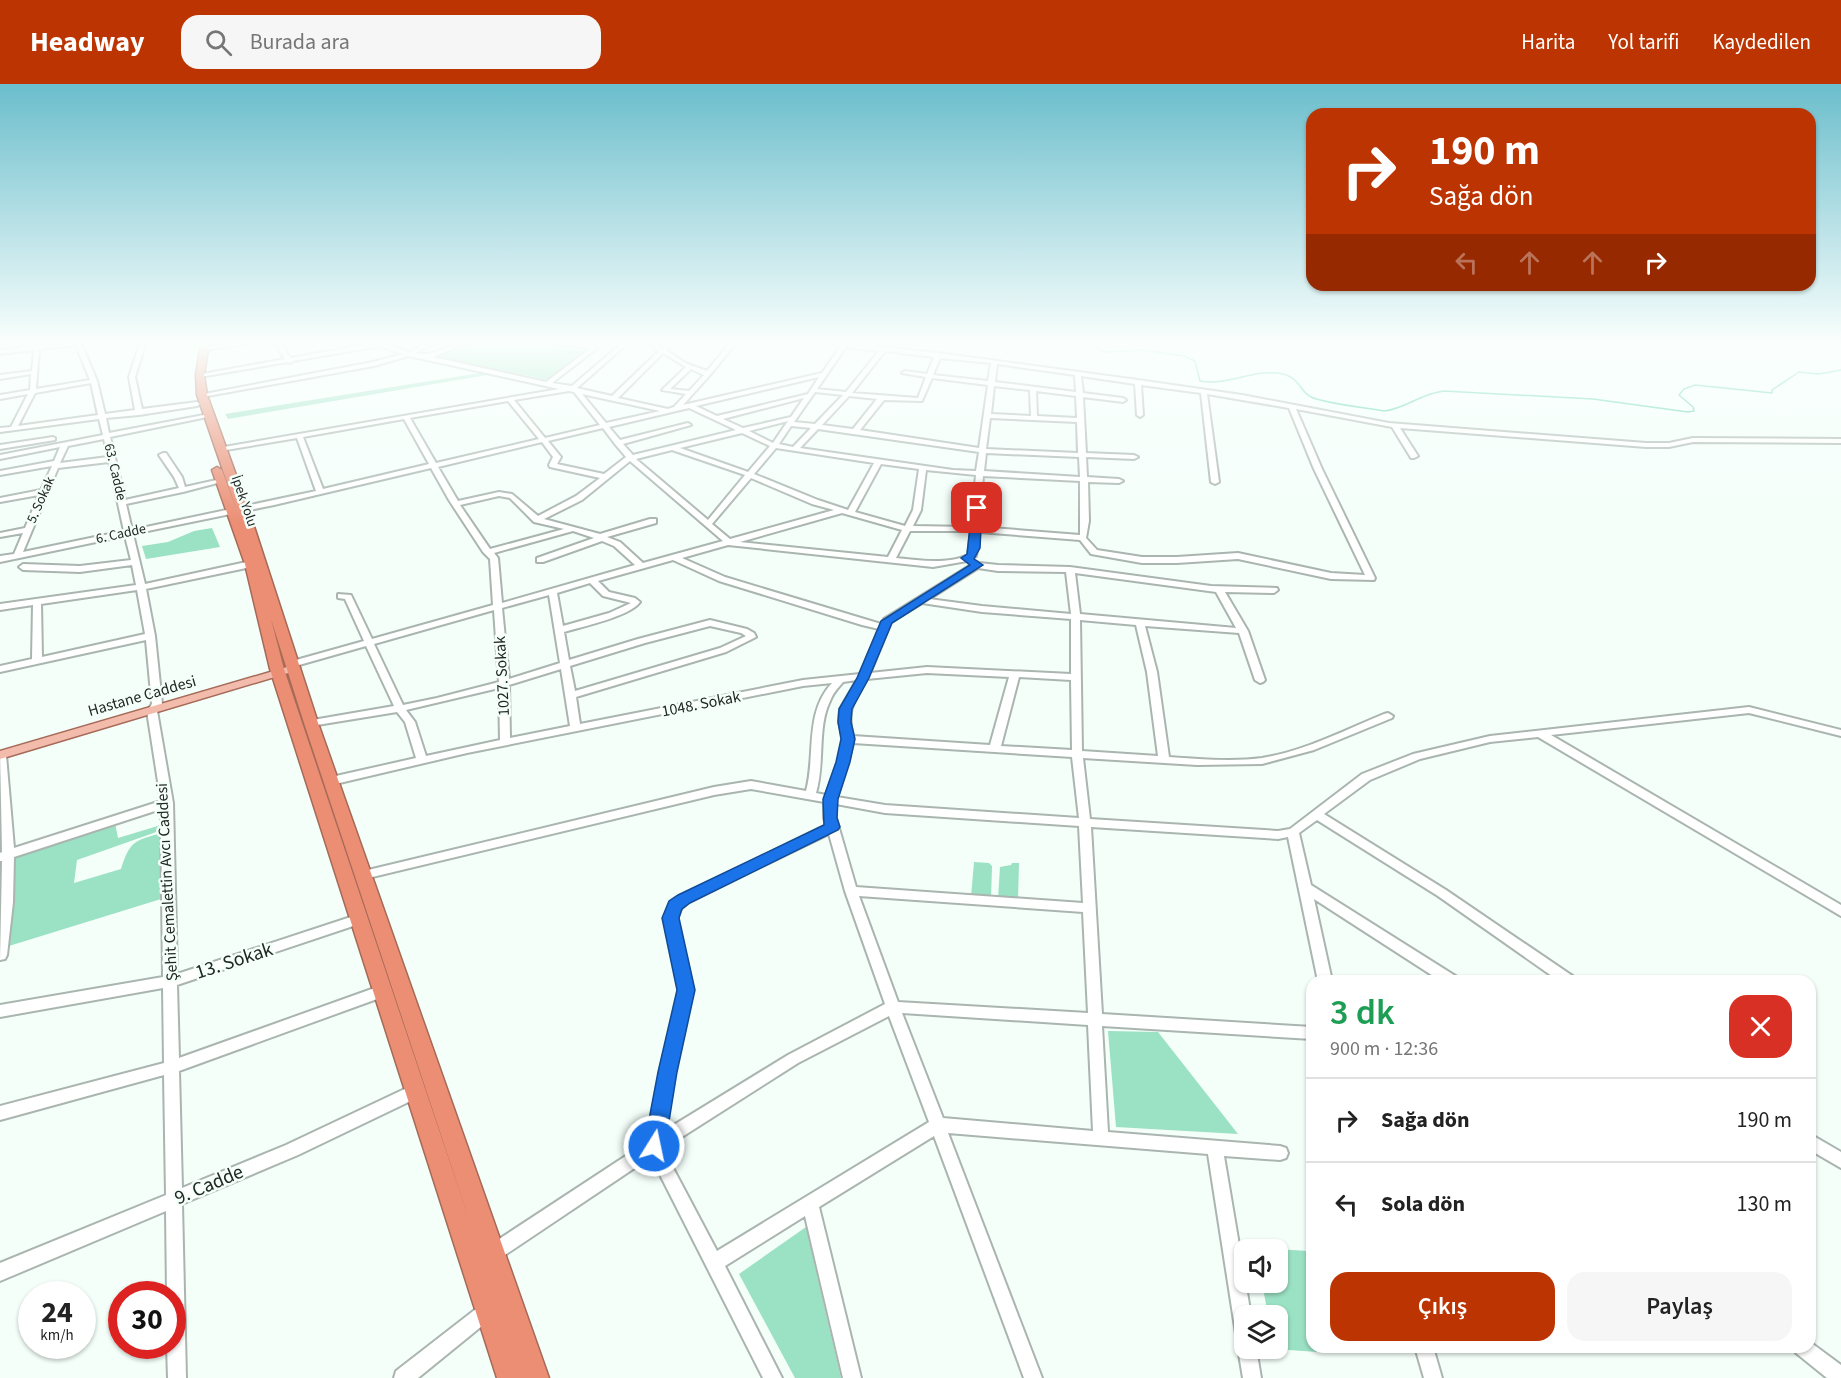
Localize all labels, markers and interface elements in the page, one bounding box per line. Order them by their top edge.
search box [181,15,601,69]
text: Headway [30,22,145,62]
icon: search [202,26,235,59]
text: Burada ara [250,26,350,58]
text: Harita [1521,27,1575,57]
text: Yol tarifi [1608,27,1679,57]
text: Kaydedilen [1712,27,1811,57]
text: 190 m [1429,121,1540,181]
icon: right [1330,132,1408,210]
text: Sağa dön [1429,177,1534,216]
icon: left [1450,246,1483,279]
icon: ahead [1513,246,1546,279]
icon: ahead [1576,246,1609,279]
icon: right [1639,246,1672,279]
street label: 63. Cadde [99,442,131,502]
street label: 5. Sokak [22,473,60,526]
street label: İpek Yolu [226,473,262,529]
pin [951,482,1002,533]
icon: arrive [960,491,993,524]
street label: 6. Cadde [94,519,148,549]
street label: 1027. Sokak [489,635,515,716]
street label: Hastane Caddesi [85,670,199,722]
street label: 1048. Sokak [660,686,742,722]
street label: Şehit Cemalettin Avcı Caddesi [151,782,183,982]
street label: 13. Sokak [192,935,276,987]
text: 3 dk [1330,987,1395,1038]
button: close [1729,995,1792,1058]
text: 900 m · 12:36 [1330,1035,1438,1063]
icon: right [1330,1104,1363,1137]
text: Sağa dön [1381,1104,1470,1136]
text: 190 m [1737,1104,1792,1136]
position arrow [622,1114,686,1178]
street label: 9. Cadde [170,1158,248,1212]
icon: left [1330,1188,1363,1221]
text: Sola dön [1381,1188,1465,1220]
text: 130 m [1737,1188,1792,1220]
map controls [1234,1239,1288,1359]
button: sound [1234,1239,1288,1293]
button: Çıkış [1330,1272,1555,1341]
button: Paylaş [1567,1272,1792,1341]
speed limit sign: 30 [108,1281,186,1359]
text: 24 [41,1291,73,1334]
button: layers [1234,1305,1288,1359]
text: km/h [40,1325,74,1346]

